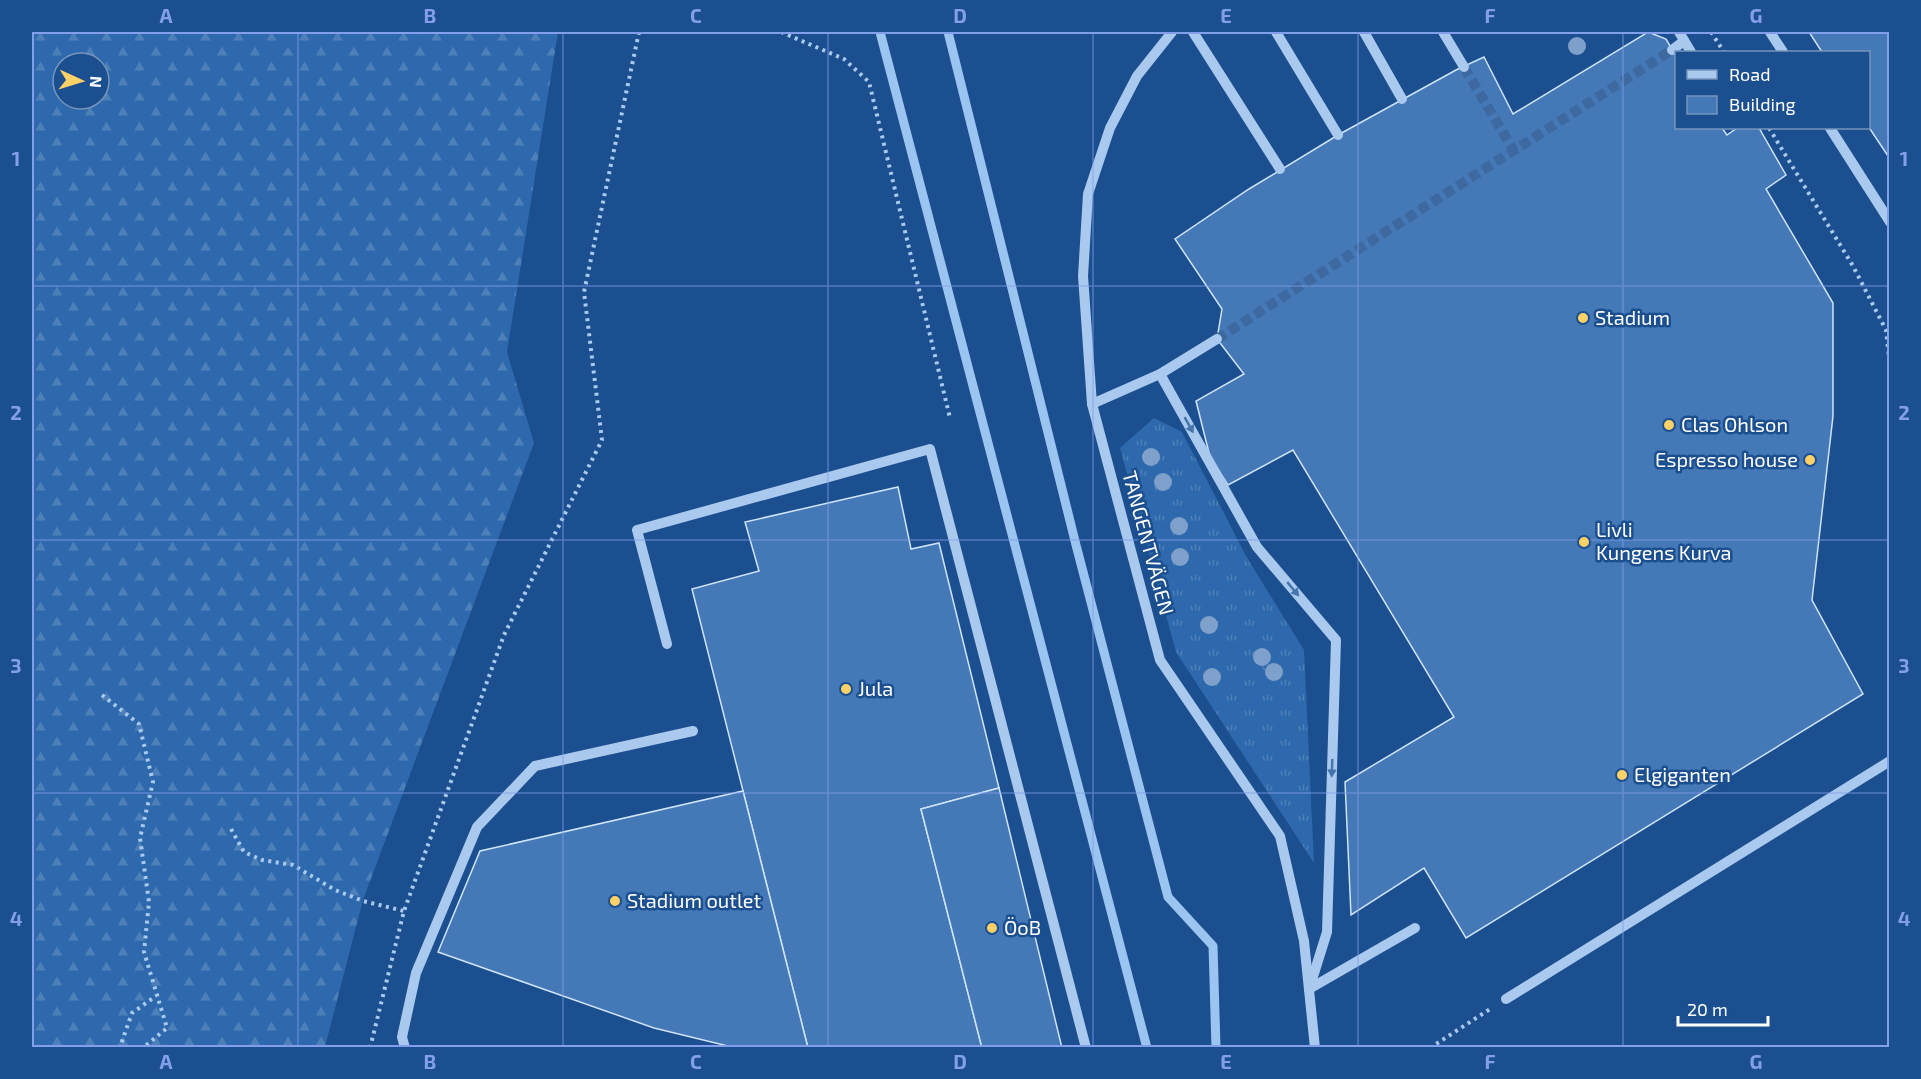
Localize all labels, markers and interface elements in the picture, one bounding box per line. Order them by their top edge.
text: A [159,3,173,27]
text: B [424,3,436,27]
text: C [690,3,702,27]
text: D [953,3,967,27]
text: E [1220,3,1232,27]
text: F [1484,3,1496,27]
text: G [1750,3,1762,27]
north arrow [51,51,111,111]
legend [1675,51,1870,129]
text: Road [1729,63,1770,85]
text: N [87,76,106,89]
text: Building [1729,93,1796,115]
text: 1 [12,146,20,170]
text: 1 [1900,146,1908,170]
place label: Stadium [1595,305,1670,329]
marker: Stadium [1576,311,1590,325]
text: 2 [10,400,22,424]
text: 2 [1898,400,1910,424]
place label: Clas Ohlson [1681,412,1788,436]
one-way arrow [1184,417,1194,434]
marker: Clas Ohlson [1662,418,1676,432]
place label: Espresso house [1655,447,1798,471]
marker: Espresso house [1803,453,1817,467]
street label: TANGENTVÄGEN [1118,468,1180,617]
place label: Livli Kungens Kurva [1596,517,1731,564]
marker: Livli Kungens Kurva [1577,535,1591,549]
one-way arrow [1286,581,1299,597]
text: 3 [10,653,22,677]
text: 3 [1898,653,1910,677]
place label: Jula [858,676,893,700]
marker: Jula [839,682,853,696]
one-way arrow [1327,759,1337,778]
place label: Elgiganten [1634,762,1731,786]
marker: Elgiganten [1615,768,1629,782]
place label: Stadium outlet [627,888,762,912]
marker: Stadium outlet [608,894,622,908]
text: 4 [10,906,23,930]
text: 4 [1898,906,1911,930]
place label: ÖoB [1004,915,1041,939]
marker: ÖoB [985,921,999,935]
scale bar [1678,989,1768,1027]
text: 20 m [1687,998,1728,1020]
text: A [159,1049,173,1073]
text: B [424,1049,436,1073]
text: C [690,1049,702,1073]
text: D [953,1049,967,1073]
text: E [1220,1049,1232,1073]
text: F [1484,1049,1496,1073]
text: G [1750,1049,1762,1073]

